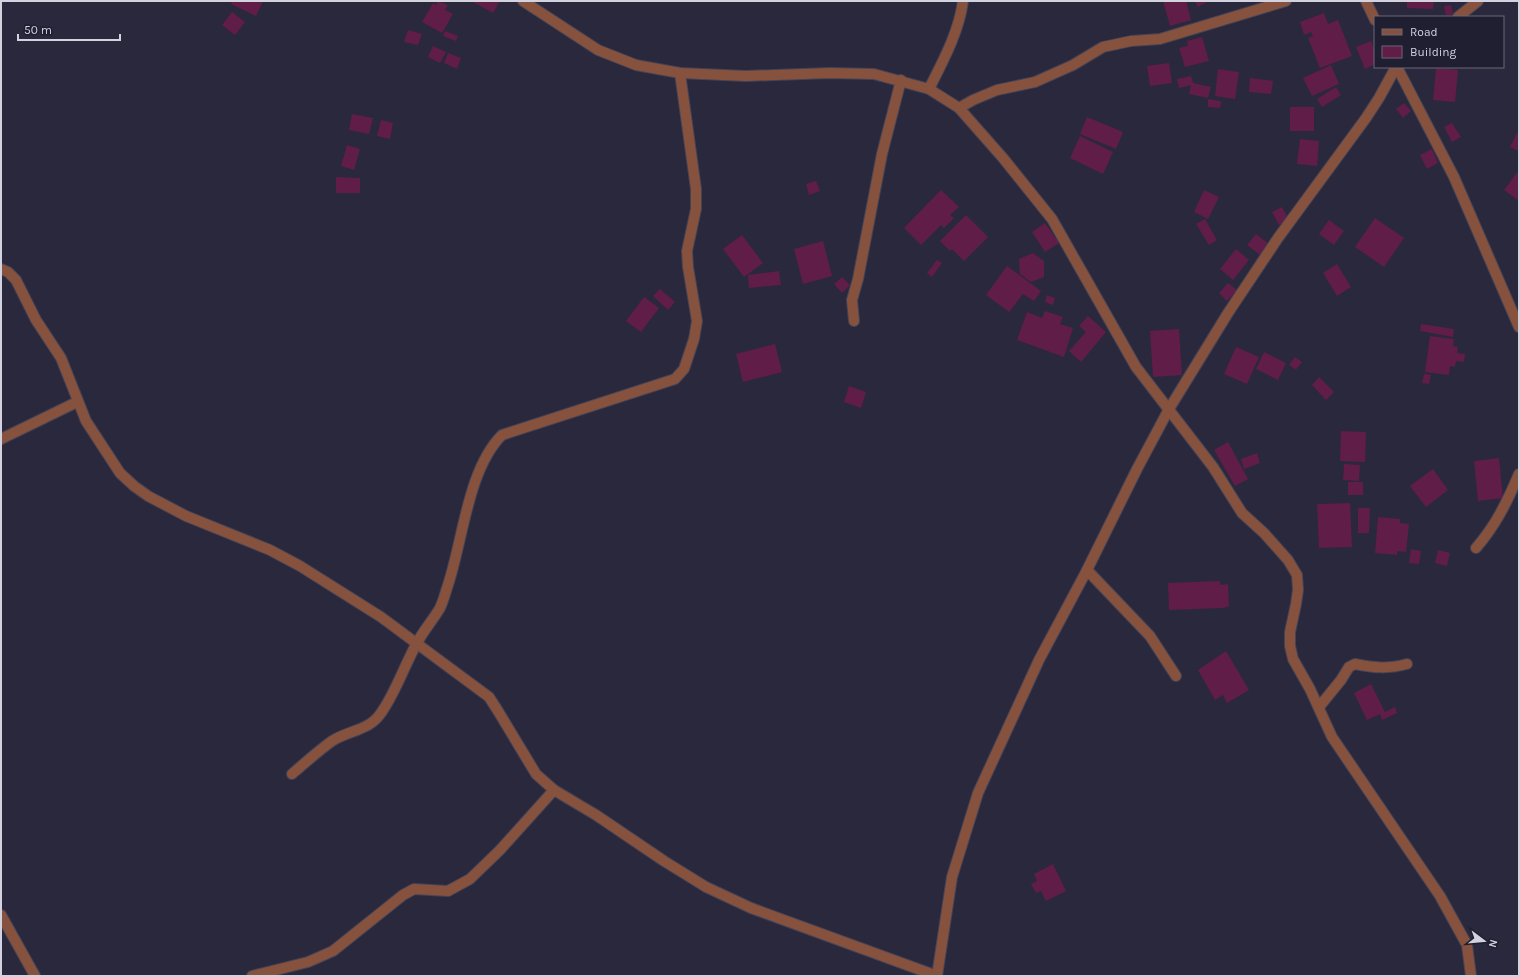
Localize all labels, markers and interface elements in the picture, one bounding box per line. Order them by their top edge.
scale bar [18,16,120,42]
legend [1374,16,1504,68]
text: 50 m [24,23,52,37]
text: Road [1410,25,1438,39]
text: Building [1410,45,1457,59]
north arrow [1464,921,1504,961]
text: N [1486,938,1500,949]

